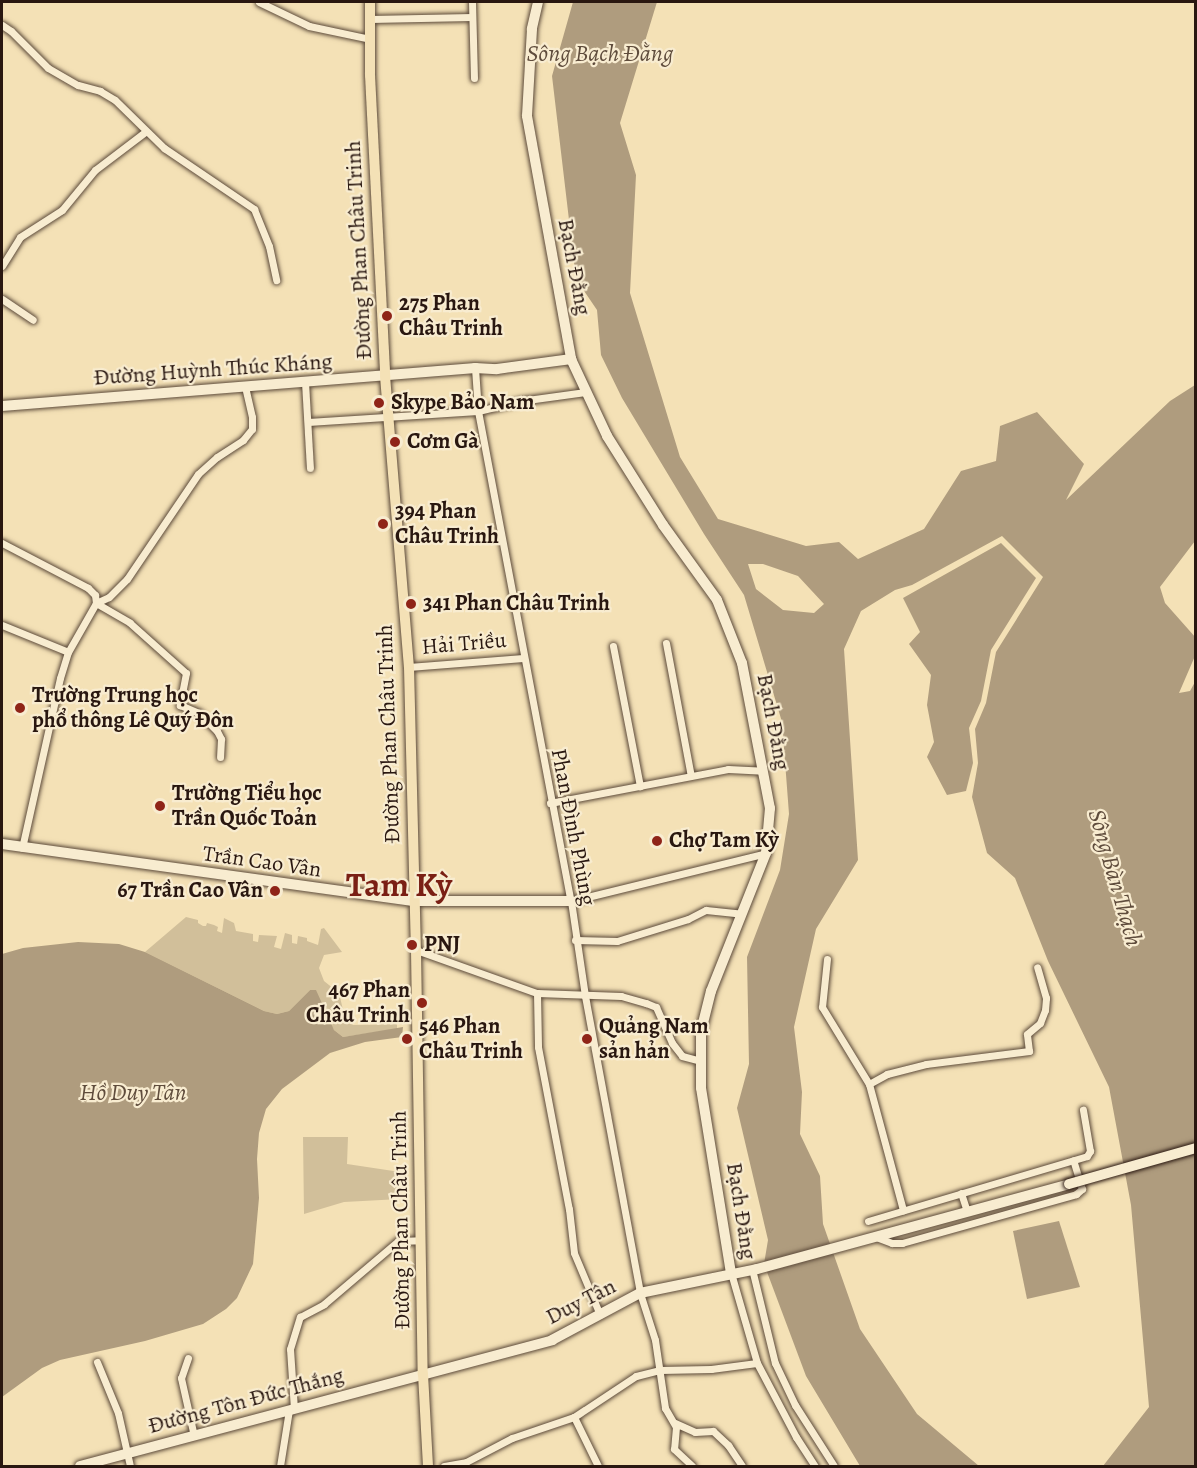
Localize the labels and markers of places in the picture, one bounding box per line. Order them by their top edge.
place label: 275 Phan Châu Trinh [399,290,503,342]
marker: 275 Phan Châu Trinh [380,309,394,323]
place label: Skype Bảo Nam [391,390,534,416]
marker: Skype Bảo Nam [372,396,386,410]
place label: Cơm Gà [407,429,479,455]
marker: Cơm Gà [388,435,402,449]
place label: 394 Phan Châu Trinh [395,498,499,550]
marker: 394 Phan Châu Trinh [376,517,390,531]
place label: 341 Phan Châu Trinh [423,591,610,617]
marker: 341 Phan Châu Trinh [404,597,418,611]
place label: Trường Trung học phổ thông Lê Quý Đôn [32,682,234,734]
marker: Trường Trung học phổ thông Lê Quý Đôn [13,701,27,715]
place label: Trường Tiểu học Trần Quốc Toản [172,780,322,831]
marker: Trường Tiểu học Trần Quốc Toản [153,799,167,813]
place label: Chợ Tam Kỳ [669,828,779,854]
marker: Chợ Tam Kỳ [650,834,664,848]
place label: 67 Trần Cao Vân [117,878,263,904]
marker: 67 Trần Cao Vân [268,884,282,898]
place label: PNJ [424,932,460,958]
marker: PNJ [405,938,419,952]
place label: 467 Phan Châu Trinh [306,977,410,1028]
marker: 467 Phan Châu Trinh [415,996,429,1010]
place label: 546 Phan Châu Trinh [419,1013,523,1064]
place label: Quảng Nam sản hản [599,1013,709,1064]
marker: 546 Phan Châu Trinh [400,1032,414,1046]
marker: Quảng Nam sản hản [580,1032,594,1046]

